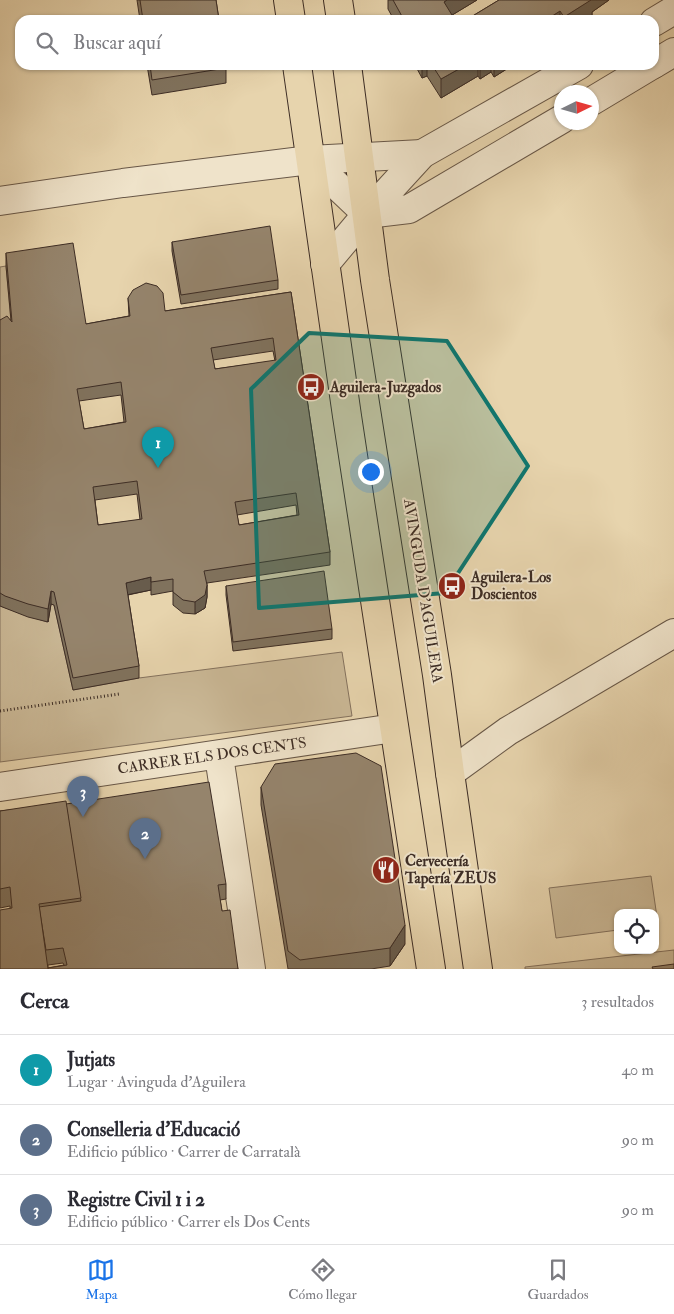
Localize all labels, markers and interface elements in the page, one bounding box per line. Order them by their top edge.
search box [15,15,659,70]
icon: search [33,29,61,57]
text: Buscar aquí [73,31,161,55]
north arrow [554,85,599,130]
bus stop icon: Aguilera-Juzgados [296,372,326,402]
place label: Aguilera-Juzgados [329,378,441,398]
pin: 1 [142,427,174,468]
your location [358,459,384,485]
street label: AVINGUDA D'AGUILERA [399,497,447,685]
place label: Aguilera-Los Doscientos [470,568,551,604]
bus stop icon: Aguilera-Los Doscientos [437,571,467,601]
street label: CARRER ELS DOS CENTS [116,733,308,779]
pin: 3 [67,776,99,817]
pin: 2 [129,818,161,859]
place label: Cervecería Tapería ZEUS [404,852,496,889]
restaurant icon: Cervecería Tapería ZEUS [371,855,401,885]
map controls [614,909,659,954]
button: locate [614,909,659,954]
text: Cerca [20,988,69,1015]
text: 3 resultados [581,992,654,1012]
text: Jutjats [67,1048,115,1072]
text: 1 [33,1060,39,1080]
text: 40 m [621,1060,654,1080]
text: Lugar · Avinguda d'Aguilera [67,1072,246,1092]
text: Conselleria d'Educació [67,1118,240,1142]
text: 2 [32,1130,40,1150]
text: 90 m [622,1130,654,1150]
text: Edificio público · Carrer de Carratalà [67,1142,301,1162]
text: Registre Civil 1 i 2 [67,1188,205,1212]
text: 3 [33,1200,39,1220]
text: 90 m [622,1200,654,1220]
text: Edificio público · Carrer els Dos Cents [67,1212,310,1232]
tab: Mapa [85,1256,117,1303]
tab: Cómo llegar [288,1256,357,1303]
tab: Guardados [528,1256,589,1303]

